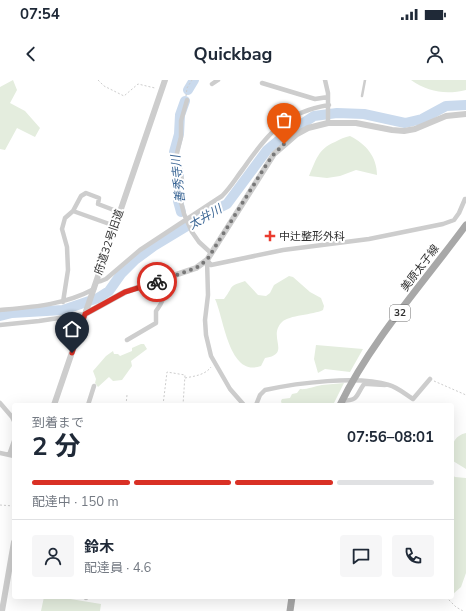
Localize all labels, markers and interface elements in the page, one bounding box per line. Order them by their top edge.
text: 07:54 [20,4,60,24]
text: Quickbag [194,42,272,66]
icon: back [20,43,42,65]
icon: person [424,43,446,65]
pin [267,103,301,144]
icon: bag [273,109,295,131]
water label: 善秀寺川 [167,152,188,204]
water label: 太井川 [185,200,226,233]
street label: 府道32号旧道 [91,207,127,277]
place label: 中辻整形外科 [279,229,345,244]
marker: 中辻整形外科 [264,230,276,242]
street label: 美原太子線 [397,242,443,294]
courier [137,262,177,302]
icon: bike [146,271,168,293]
road number: 32 [390,305,410,321]
pin [55,312,89,353]
icon: home [61,318,83,340]
text: 到着まで [32,414,84,432]
text: 07:56–08:01 [347,427,434,447]
text: 2 分 [32,429,81,464]
text: 配達中 · 150 m [32,493,119,511]
button: person [32,535,74,577]
button: chat [340,535,382,577]
button: phone [392,535,434,577]
text: 鈴木 [84,537,114,557]
text: 配達員 · 4.6 [84,559,151,577]

